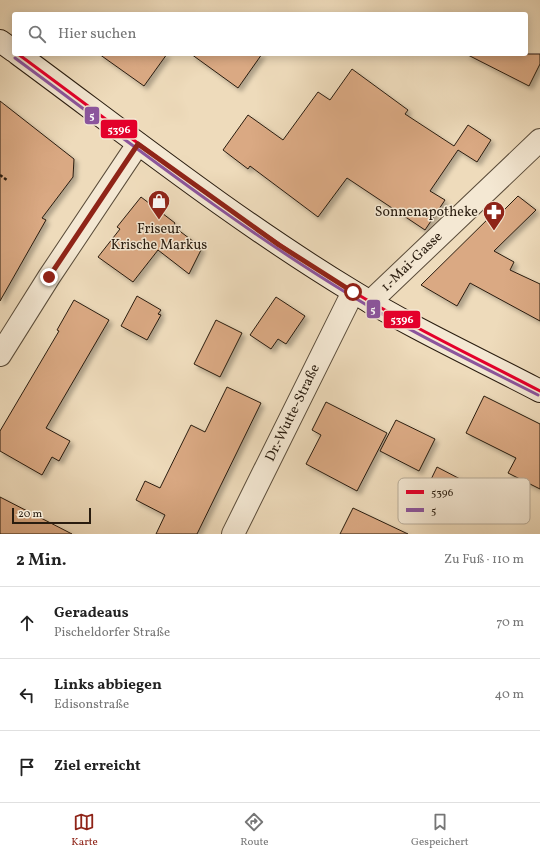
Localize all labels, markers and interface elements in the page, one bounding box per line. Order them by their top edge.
search box [12,12,528,56]
icon: search [26,23,48,45]
text: Hier suchen [58,24,136,45]
line badge: 5 [84,106,100,125]
text: 5 [89,109,95,124]
line badge: 5396 [100,119,138,139]
text: 5396 [107,123,131,138]
shop icon: Friseur Krische Markus [146,188,172,221]
pharmacy icon: Sonnenapotheke [481,199,507,232]
place label: Sonnenapotheke [375,203,478,222]
place label: Friseur Krische Markus [111,220,207,255]
street label: 1.-Mai-Gasse [377,227,447,296]
route end [40,268,58,286]
route start [344,283,362,301]
line badge: 5 [366,299,381,319]
text: 5 [370,303,376,318]
line badge: 5396 [383,310,421,329]
text: 5396 [390,313,414,328]
street label: Dr.-Wutte-Straße [261,361,325,465]
legend [398,478,530,524]
text: 5396 [431,486,454,501]
text: 5 [431,504,436,519]
scale bar [12,506,91,525]
text: 20 m [18,507,42,522]
text: 2 Min. [16,549,67,572]
text: Zu Fuß · 110 m [444,551,524,569]
text: Geradeaus [54,603,129,624]
icon: ahead [16,612,38,634]
text: 70 m [496,614,524,632]
text: Pischeldorfer Straße [54,624,170,642]
text: Links abbiegen [54,675,162,696]
icon: left [16,684,38,706]
text: 40 m [495,686,524,704]
text: Edisonstraße [54,696,129,714]
icon: arrive [16,756,38,778]
text: Ziel erreicht [54,756,141,777]
tab: Karte [71,811,98,850]
tab: Route [240,811,269,850]
tab: Gespeichert [411,811,469,850]

